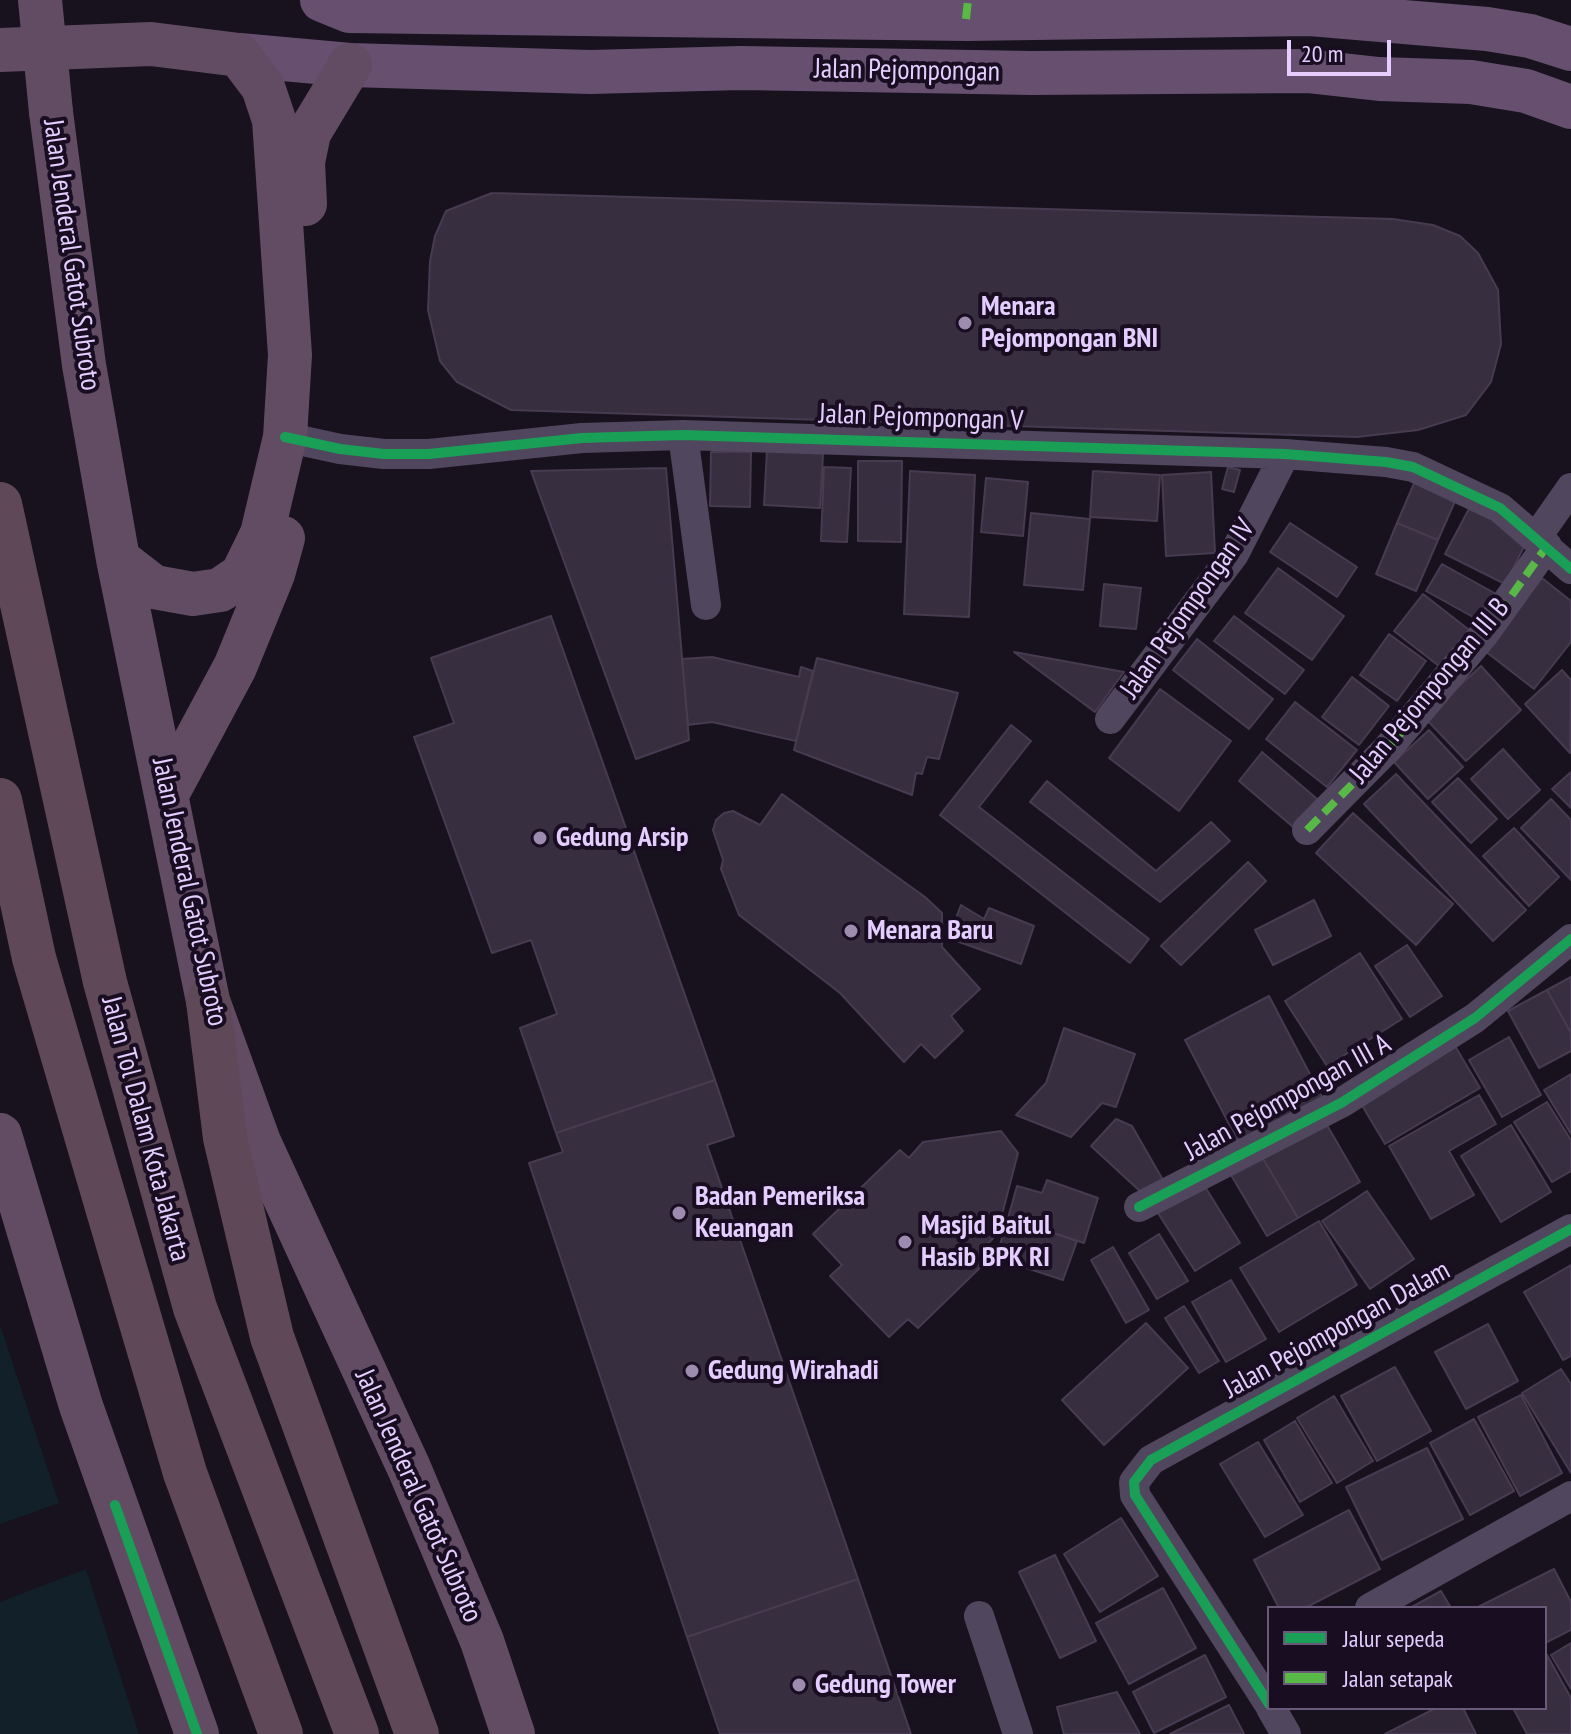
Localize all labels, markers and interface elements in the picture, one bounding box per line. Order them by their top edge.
scale bar [1291,24,1395,74]
text: 20 m [1301,38,1343,69]
street label: Jalan Pejompongan [814,53,1000,89]
street label: Jalan Jenderal Gatot Subroto [35,117,107,393]
place label: Menara Pejompongan BNI [981,290,1158,356]
marker: Menara Pejompongan BNI [956,314,974,332]
street label: Jalan Pejompongan V [818,398,1024,438]
street label: Jalan Pejompongan IV [1114,513,1262,705]
street label: Jalan Pejompongan III B [1343,592,1517,790]
street label: Jalan Jenderal Gatot Subroto [144,755,234,1029]
place label: Gedung Arsip [556,821,689,855]
marker: Gedung Arsip [531,829,549,847]
place label: Menara Baru [867,914,993,948]
marker: Menara Baru [842,922,860,940]
street label: Jalan Tol Dalam Kota Jakarta [93,993,197,1265]
street label: Jalan Pejompongan III A [1179,1027,1397,1169]
place label: Badan Pemeriksa Keuangan [695,1180,865,1246]
marker: Badan Pemeriksa Keuangan [670,1204,688,1222]
place label: Masjid Baitul Hasib BPK RI [921,1209,1051,1275]
marker: Masjid Baitul Hasib BPK RI [896,1233,914,1251]
street label: Jalan Pejompongan Dalam [1218,1254,1456,1406]
place label: Gedung Wirahadi [708,1354,879,1388]
marker: Gedung Wirahadi [683,1362,701,1380]
street label: Jalan Jenderal Gatot Subroto [347,1364,489,1628]
legend [1267,1606,1547,1710]
text: Jalur sepeda [1343,1623,1444,1654]
text: Jalan setapak [1343,1663,1453,1694]
place label: Gedung Tower [815,1668,956,1702]
marker: Gedung Tower [790,1676,808,1694]

